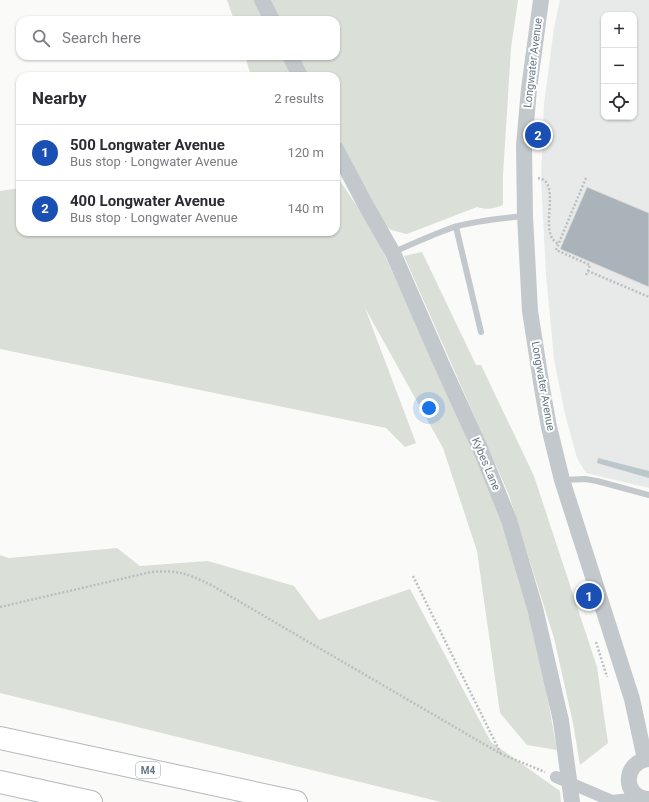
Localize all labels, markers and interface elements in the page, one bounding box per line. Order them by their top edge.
map controls [601,12,637,120]
button: + [601,12,637,48]
search box [16,16,340,60]
street label: Longwater Avenue [521,17,545,109]
icon: search [30,27,52,49]
text: Search here [62,29,141,47]
button: − [601,48,637,84]
button: locate [601,84,637,120]
text: Nearby [32,88,87,108]
text: 2 results [274,91,324,106]
pin: 2 [525,120,551,150]
text: 500 Longwater Avenue [70,136,225,154]
text: 1 [41,145,49,160]
text: 120 m [287,145,324,160]
text: Bus stop · Longwater Avenue [70,154,238,169]
text: 400 Longwater Avenue [70,192,225,210]
text: 2 [41,201,49,216]
text: 140 m [287,201,324,216]
text: Bus stop · Longwater Avenue [70,210,238,225]
street label: Longwater Avenue [529,340,557,432]
your location [419,398,439,418]
street label: Kybes Lane [469,436,503,493]
pin: 1 [576,581,602,611]
road number: M4 [136,762,160,778]

